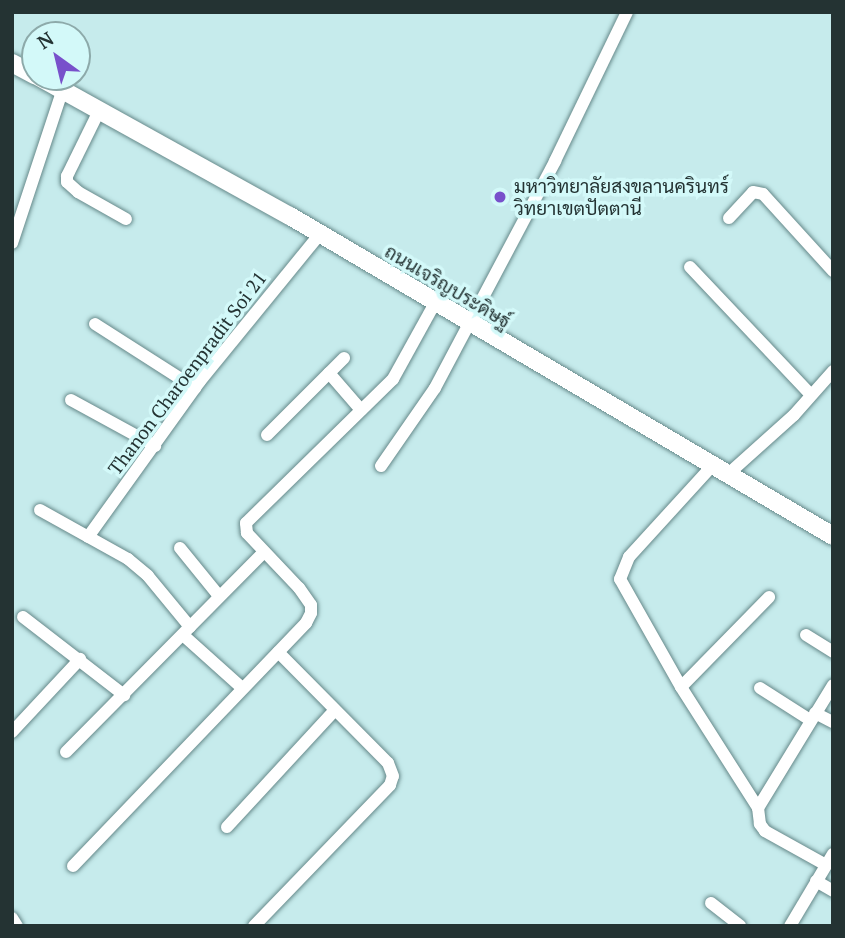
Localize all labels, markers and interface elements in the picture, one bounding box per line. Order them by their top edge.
north arrow [21,21,91,91]
text: N [32,25,58,54]
place label: มหาวิทยาลัยสงขลานครินทร์ วิทยาเขตปัตตานี [514,175,729,219]
marker: มหาวิทยาลัยสงขลานครินทร์ วิทยาเขตปัตตานี [492,189,508,205]
street label: ถนนเจริญประดิษฐ์ [381,239,515,333]
street label: Thanon Charoenpradit Soi 21 [103,267,271,479]

